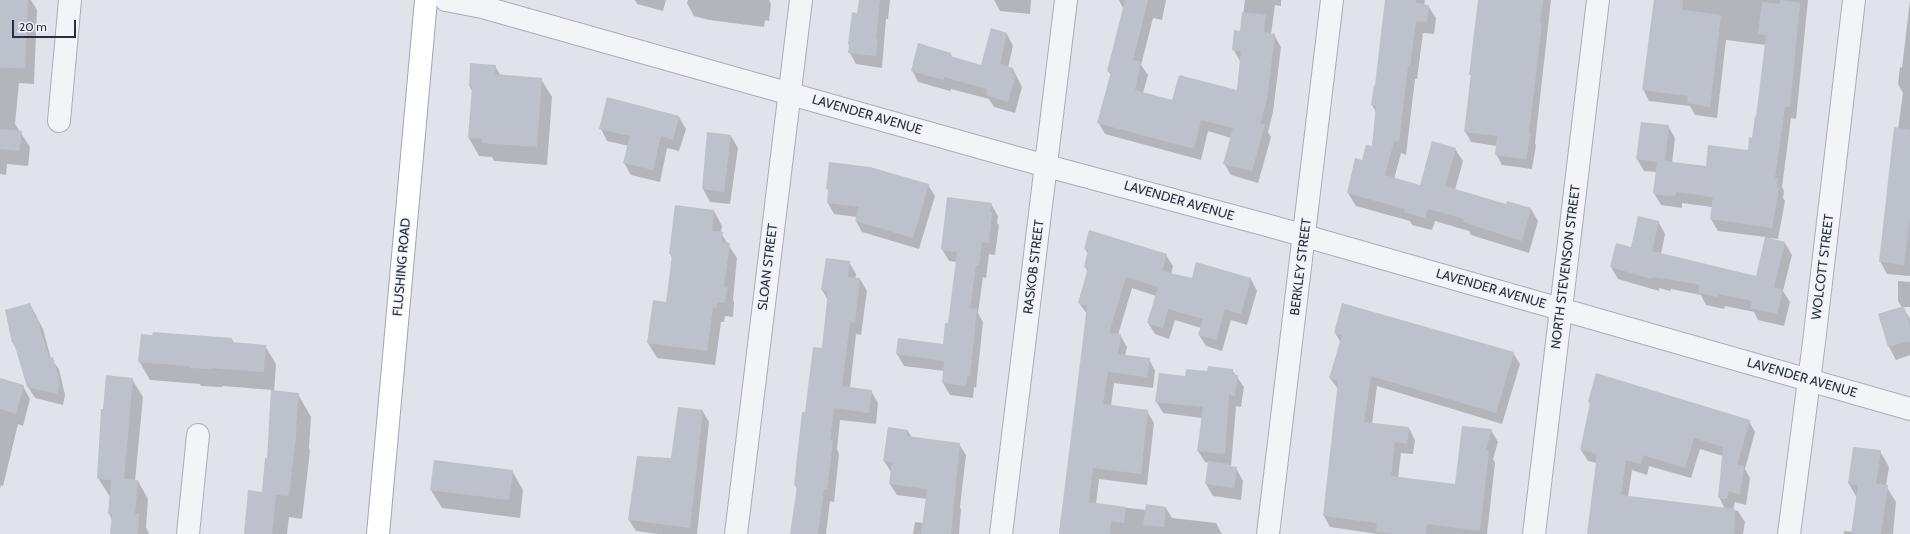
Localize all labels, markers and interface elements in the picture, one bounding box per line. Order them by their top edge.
scale bar [14,12,78,38]
text: 20 m [19,19,47,34]
street label: LAVENDER AVENUE [810,92,924,138]
street label: LAVENDER AVENUE [1122,178,1236,224]
street label: NORTH STEVENSON STREET [1548,184,1584,350]
street label: WOLCOTT STREET [1809,213,1837,321]
street label: FLUSHING ROAD [390,217,414,317]
street label: BERKLEY STREET [1287,217,1315,317]
street label: RASKOB STREET [1020,219,1048,315]
street label: SLOAN STREET [755,223,781,311]
street label: LAVENDER AVENUE [1434,266,1548,312]
street label: LAVENDER AVENUE [1745,355,1859,401]

